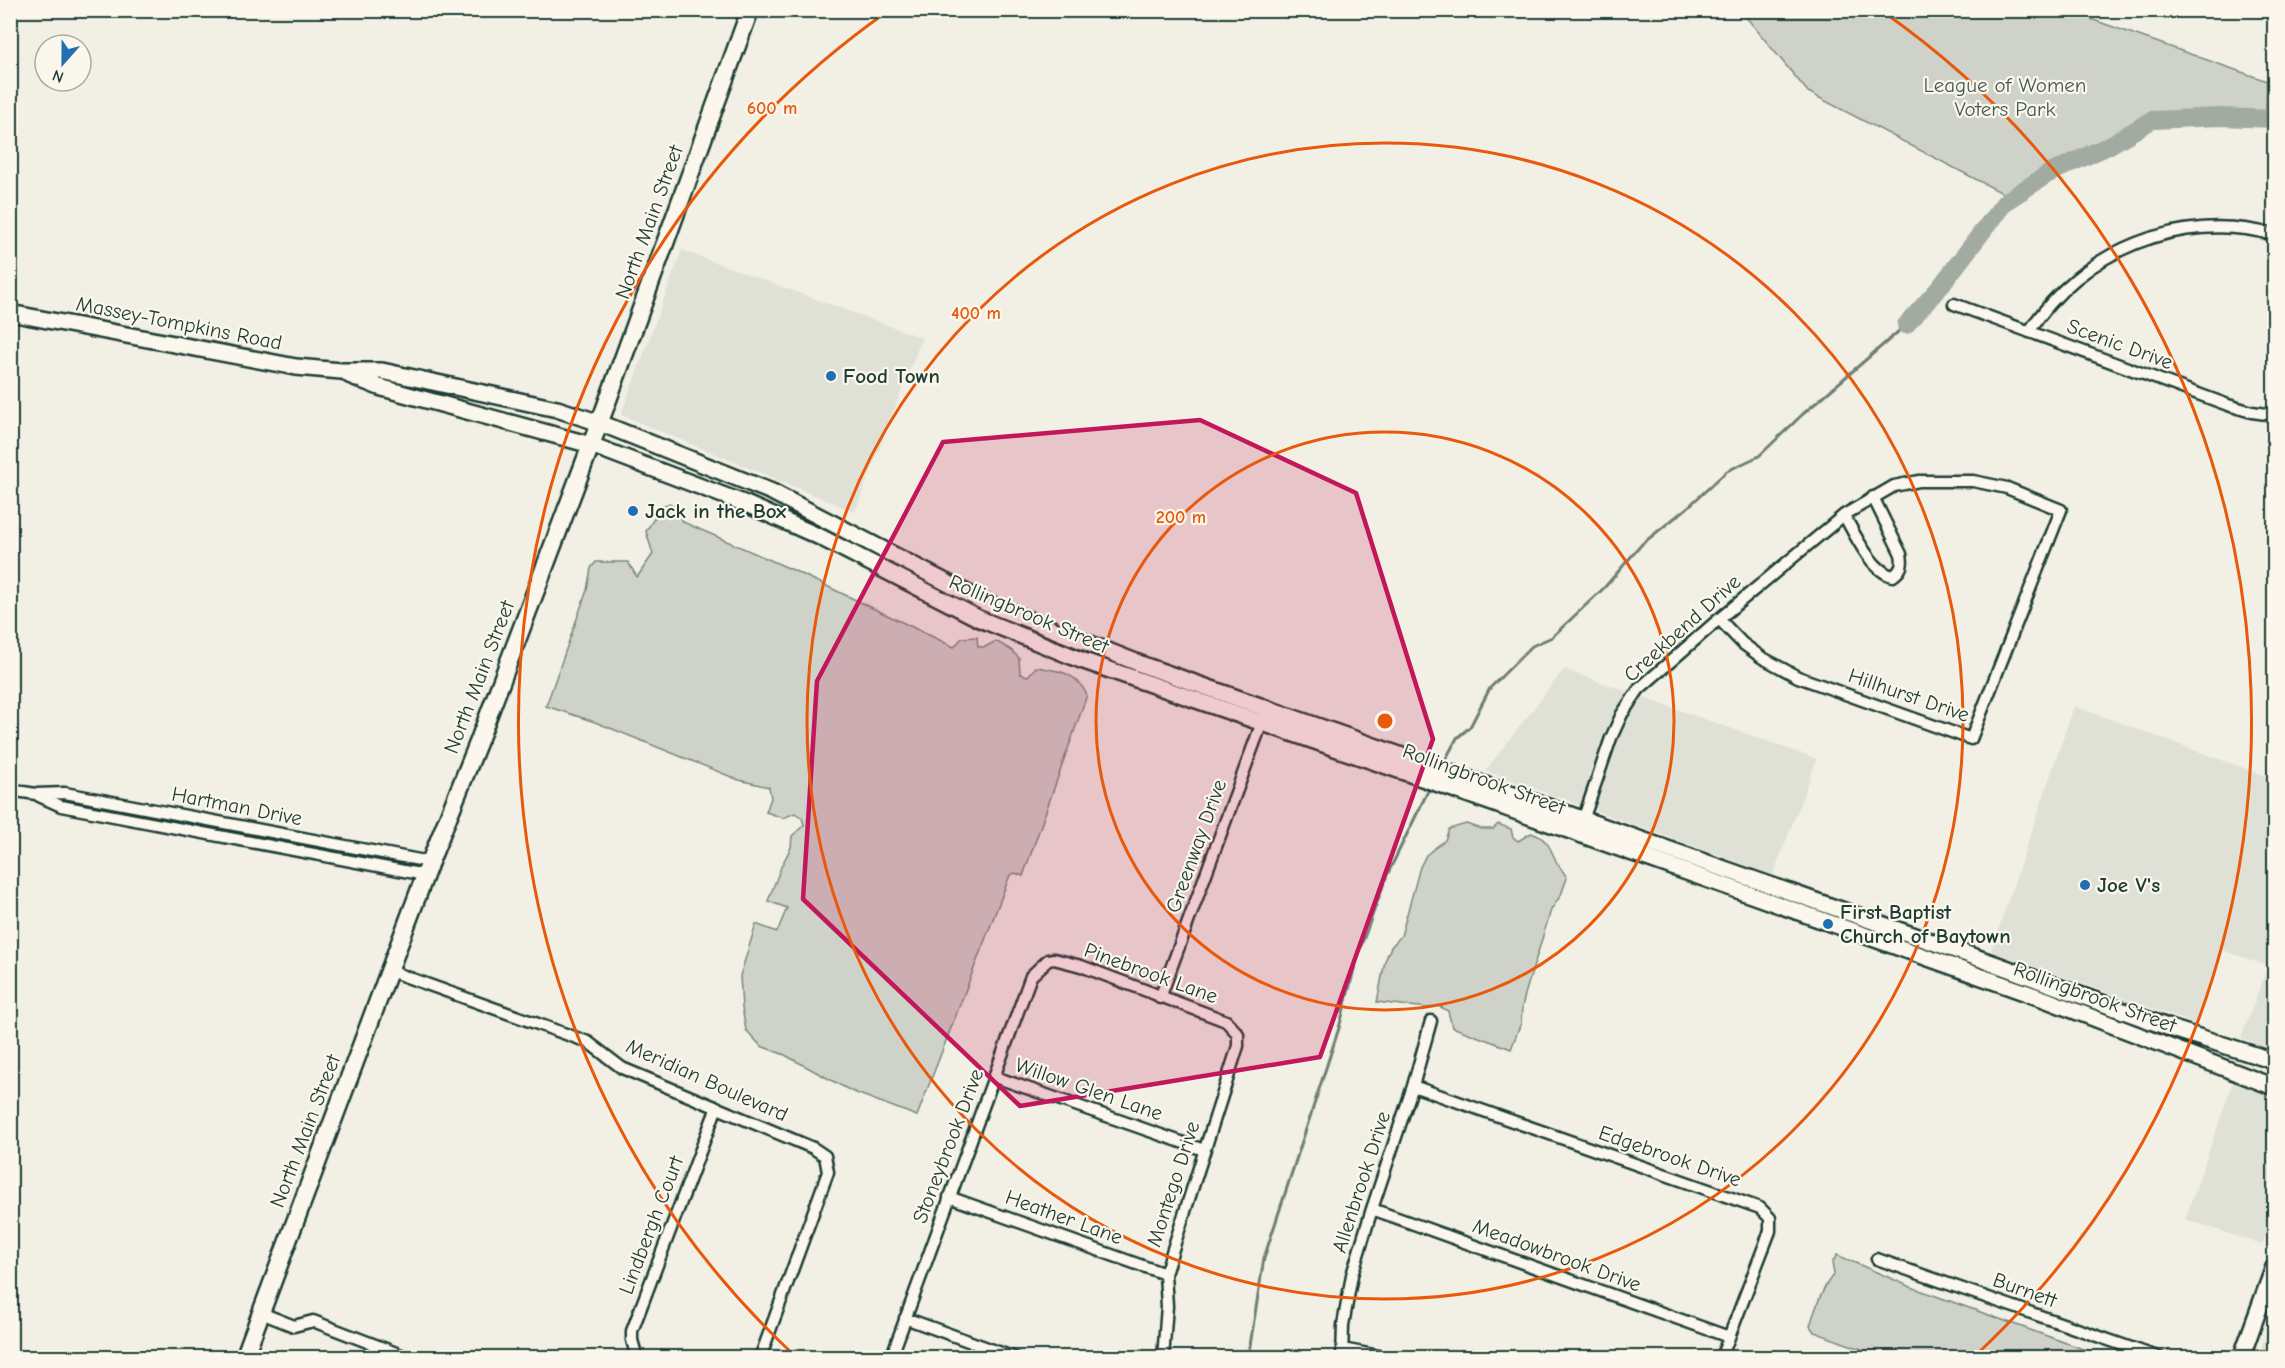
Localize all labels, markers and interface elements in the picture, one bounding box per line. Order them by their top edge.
north arrow [33,33,93,93]
text: N [50,66,66,86]
park label: League of Women Voters Park [1924,73,2086,121]
text: 600 m [747,98,797,119]
street label: North Main Street [610,141,688,302]
street label: Massey-Tompkins Road [74,291,284,355]
text: 400 m [951,303,1001,324]
street label: Scenic Drive [2064,314,2176,374]
place label: Food Town [843,364,940,388]
marker: Food Town [824,369,838,383]
place label: Jack in the Box [645,499,787,523]
marker: Jack in the Box [626,504,640,518]
text: 200 m [1156,507,1206,528]
street label: Rollingbrook Street [945,569,1113,659]
street label: Creekbend Drive [1619,569,1745,687]
street label: North Main Street [439,596,520,757]
street label: Hillhurst Drive [1845,663,1973,727]
centre of rings [1375,711,1395,731]
street label: Rollingbrook Street [1399,738,1570,820]
street label: Greenway Drive [1161,776,1231,916]
street label: Hartman Drive [170,782,304,830]
place label: Joe V's [2097,873,2160,897]
marker: Joe V's [2078,878,2092,892]
place label: First Baptist Church of Baytown [1840,900,2011,948]
marker: First Baptist Church of Baytown [1821,917,1835,931]
street label: Pinebrook Lane [1081,938,1221,1008]
street label: Rollingbrook Street [2010,956,2181,1038]
street label: Meridian Boulevard [622,1034,792,1126]
street label: North Main Street [265,1050,346,1211]
street label: Willow Glen Lane [1012,1052,1166,1126]
street label: Stoneybrook Drive [908,1065,988,1227]
street label: Allenbrook Drive [1327,1108,1395,1256]
street label: Montego Drive [1141,1118,1205,1250]
street label: Edgebrook Drive [1596,1120,1744,1192]
street label: Lindbergh Court [614,1152,689,1297]
street label: Heather Lane [1002,1185,1126,1249]
street label: Meadowbrook Drive [1470,1213,1644,1297]
street label: Burnett [1990,1267,2061,1313]

